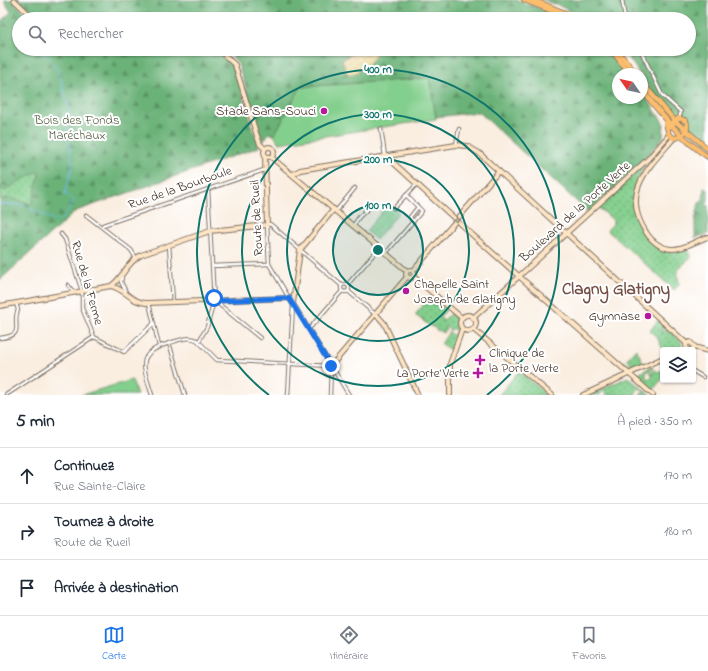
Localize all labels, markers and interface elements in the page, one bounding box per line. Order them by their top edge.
search box [12,12,696,56]
icon: search [26,23,48,45]
text: Rechercher [58,23,123,45]
text: 400 m [363,61,392,79]
north arrow [612,68,648,104]
place label: Stade Sans-Souci [216,102,316,121]
marker: Stade Sans-Souci [319,106,329,116]
text: 300 m [363,106,393,124]
park label: Bois des Fonds Maréchaux [33,111,120,145]
text: 200 m [363,151,393,169]
street label: Boulevard de la Porte Verte [515,157,635,268]
street label: Rue de la Bourboule [126,161,235,215]
street label: Route de Rueil [246,180,268,256]
text: 100 m [365,197,392,215]
street label: Rue de la Ferme [66,239,108,327]
centre of rings [371,243,385,257]
place label: Chapelle Saint Joseph de Glatigny [414,275,516,310]
district label: Clagny Glatigny [562,277,671,304]
marker: Chapelle Saint Joseph de Glatigny [401,286,411,296]
route start [205,289,223,307]
place label: Gymnase [589,307,640,327]
marker: Gymnase [643,311,653,321]
place label: Clinique de la Porte Verte [489,344,559,378]
map controls [660,347,696,383]
button: layers [660,347,696,383]
marker: Clinique de la Porte Verte [474,354,486,366]
route end [322,357,340,375]
place label: La Porte Verte [397,364,469,383]
marker: La Porte Verte [472,367,484,379]
text: 5 min [16,409,55,434]
text: À pied · 350 m [617,412,692,431]
text: Continuez [54,455,114,477]
icon: ahead [16,465,38,487]
text: 170 m [664,466,692,485]
text: Rue Sainte-Claire [54,477,145,496]
text: Tournez à droite [54,511,154,533]
icon: right [16,521,38,543]
text: 180 m [664,522,692,541]
text: Route de Rueil [54,533,130,552]
icon: arrive [16,577,38,599]
text: Arrivée à destination [54,577,179,599]
tab: Carte [102,624,126,664]
tab: Itinéraire [330,624,368,664]
tab: Favoris [572,624,606,664]

